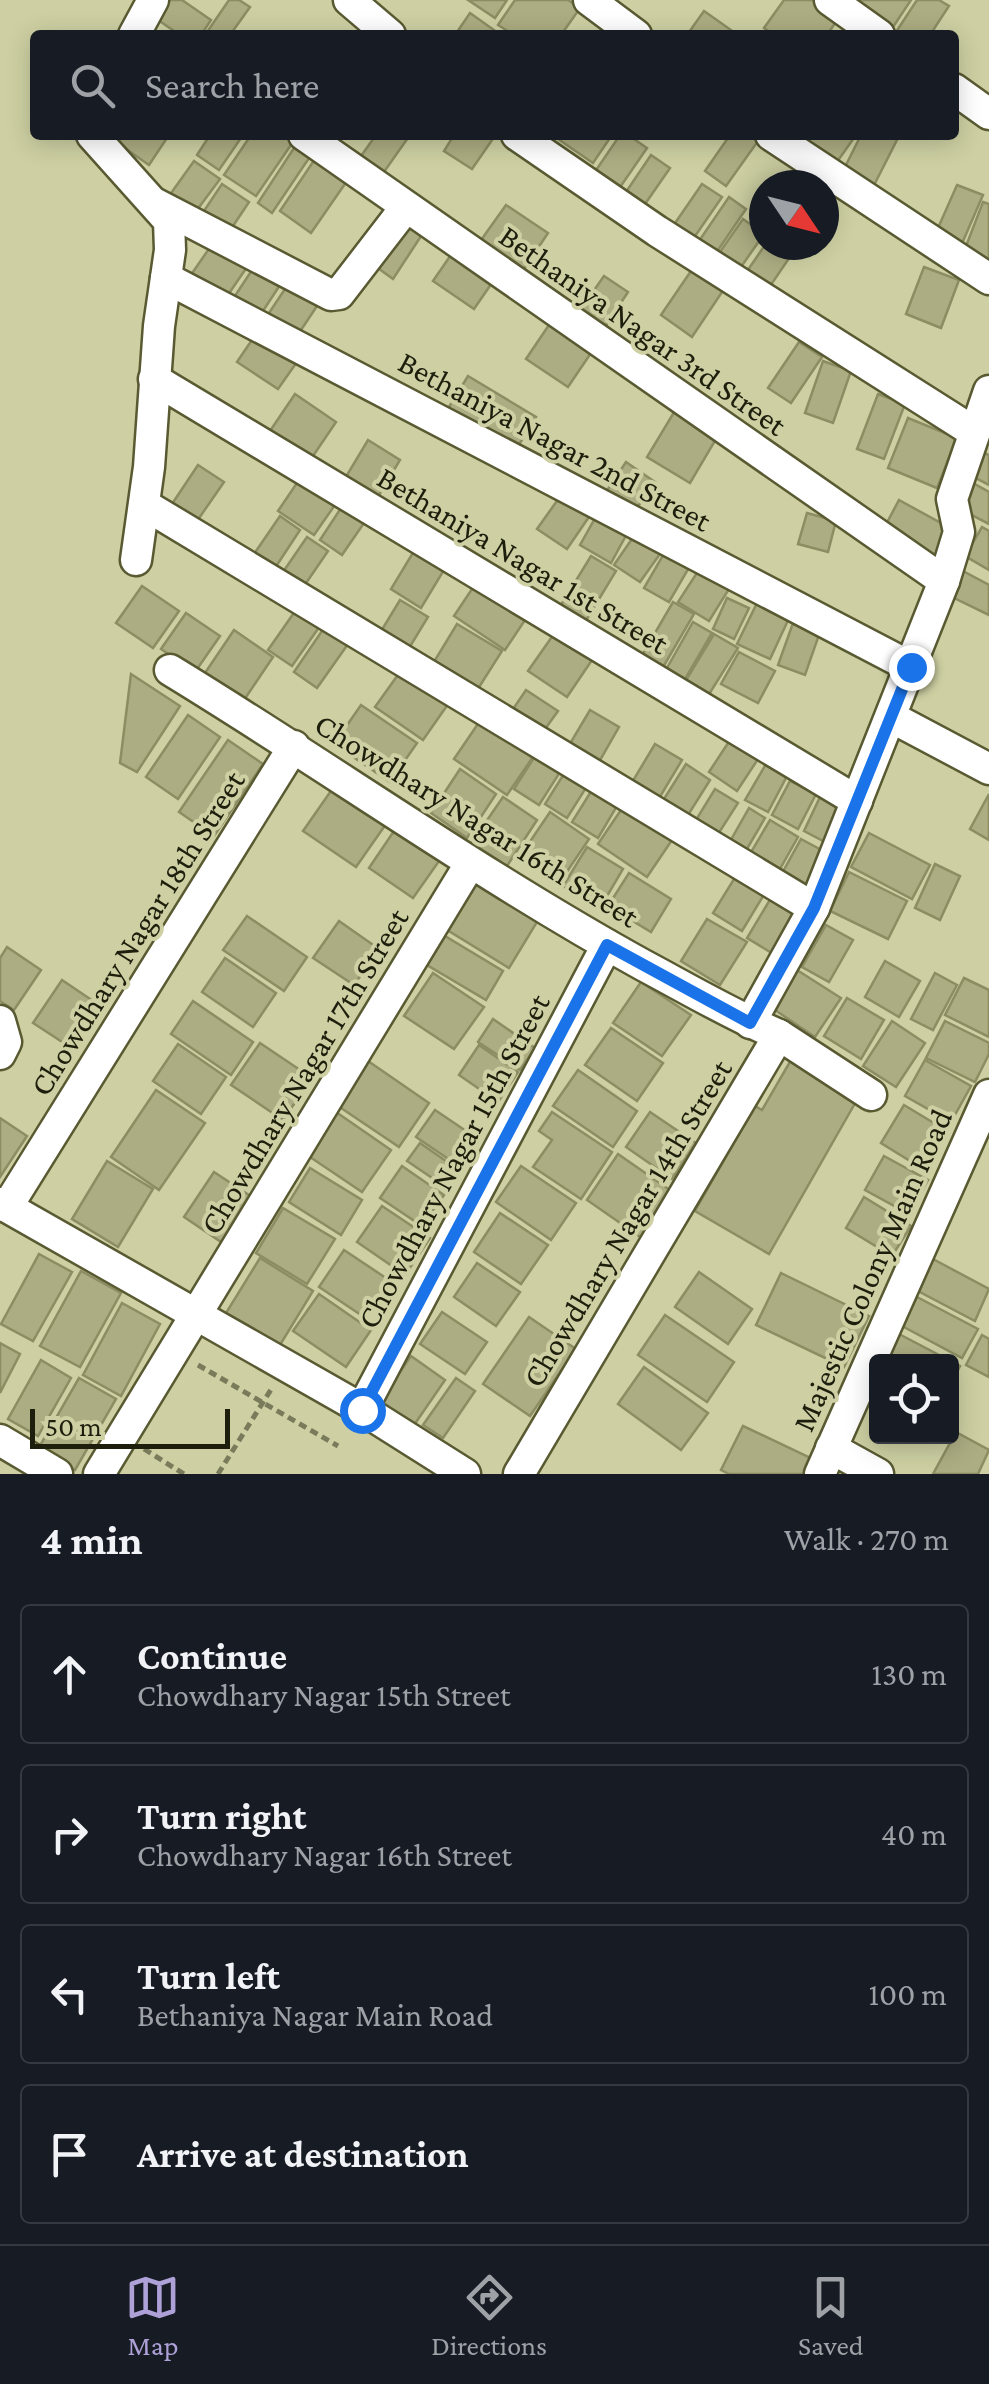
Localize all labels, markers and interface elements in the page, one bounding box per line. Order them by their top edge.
search box [30,30,959,140]
icon: search [65,58,120,113]
text: Search here [145,64,319,106]
north arrow [749,170,839,260]
street label: Bethaniya Nagar 3rd Street [493,217,794,443]
street label: Bethaniya Nagar 2nd Street [393,343,718,539]
street label: Bethaniya Nagar 1st Street [371,459,675,661]
route end [889,645,935,691]
street label: Chowdhary Nagar 16th Street [309,705,646,935]
street label: Chowdhary Nagar 18th Street [22,764,252,1102]
street label: Chowdhary Nagar 17th Street [192,901,416,1240]
street label: Chowdhary Nagar 15th Street [349,987,557,1334]
street label: Chowdhary Nagar 14th Street [515,1053,739,1393]
street label: Majestic Colony Main Road [785,1103,959,1437]
map controls [869,1354,959,1444]
button: locate [869,1354,959,1444]
route start [340,1388,386,1434]
scale bar [30,1404,230,1448]
text: 50 m [45,1411,102,1442]
text: 4 min [40,1516,143,1563]
text: Walk · 270 m [784,1521,949,1557]
text: Continue [137,1635,287,1677]
icon: ahead [42,1647,97,1702]
text: 130 m [871,1656,947,1692]
text: Chowdhary Nagar 15th Street [137,1677,511,1713]
text: Turn right [137,1795,306,1837]
icon: right [42,1807,97,1862]
text: 40 m [881,1816,947,1852]
text: Chowdhary Nagar 16th Street [137,1837,512,1873]
text: Turn left [137,1955,280,1997]
icon: left [42,1967,97,2022]
text: 100 m [868,1976,947,2012]
text: Bethaniya Nagar Main Road [137,1997,493,2033]
icon: arrive [42,2127,97,2182]
text: Arrive at destination [137,2133,469,2175]
tab: Map [125,2270,180,2361]
tab: Directions [431,2270,547,2361]
tab: Saved [798,2270,864,2361]

